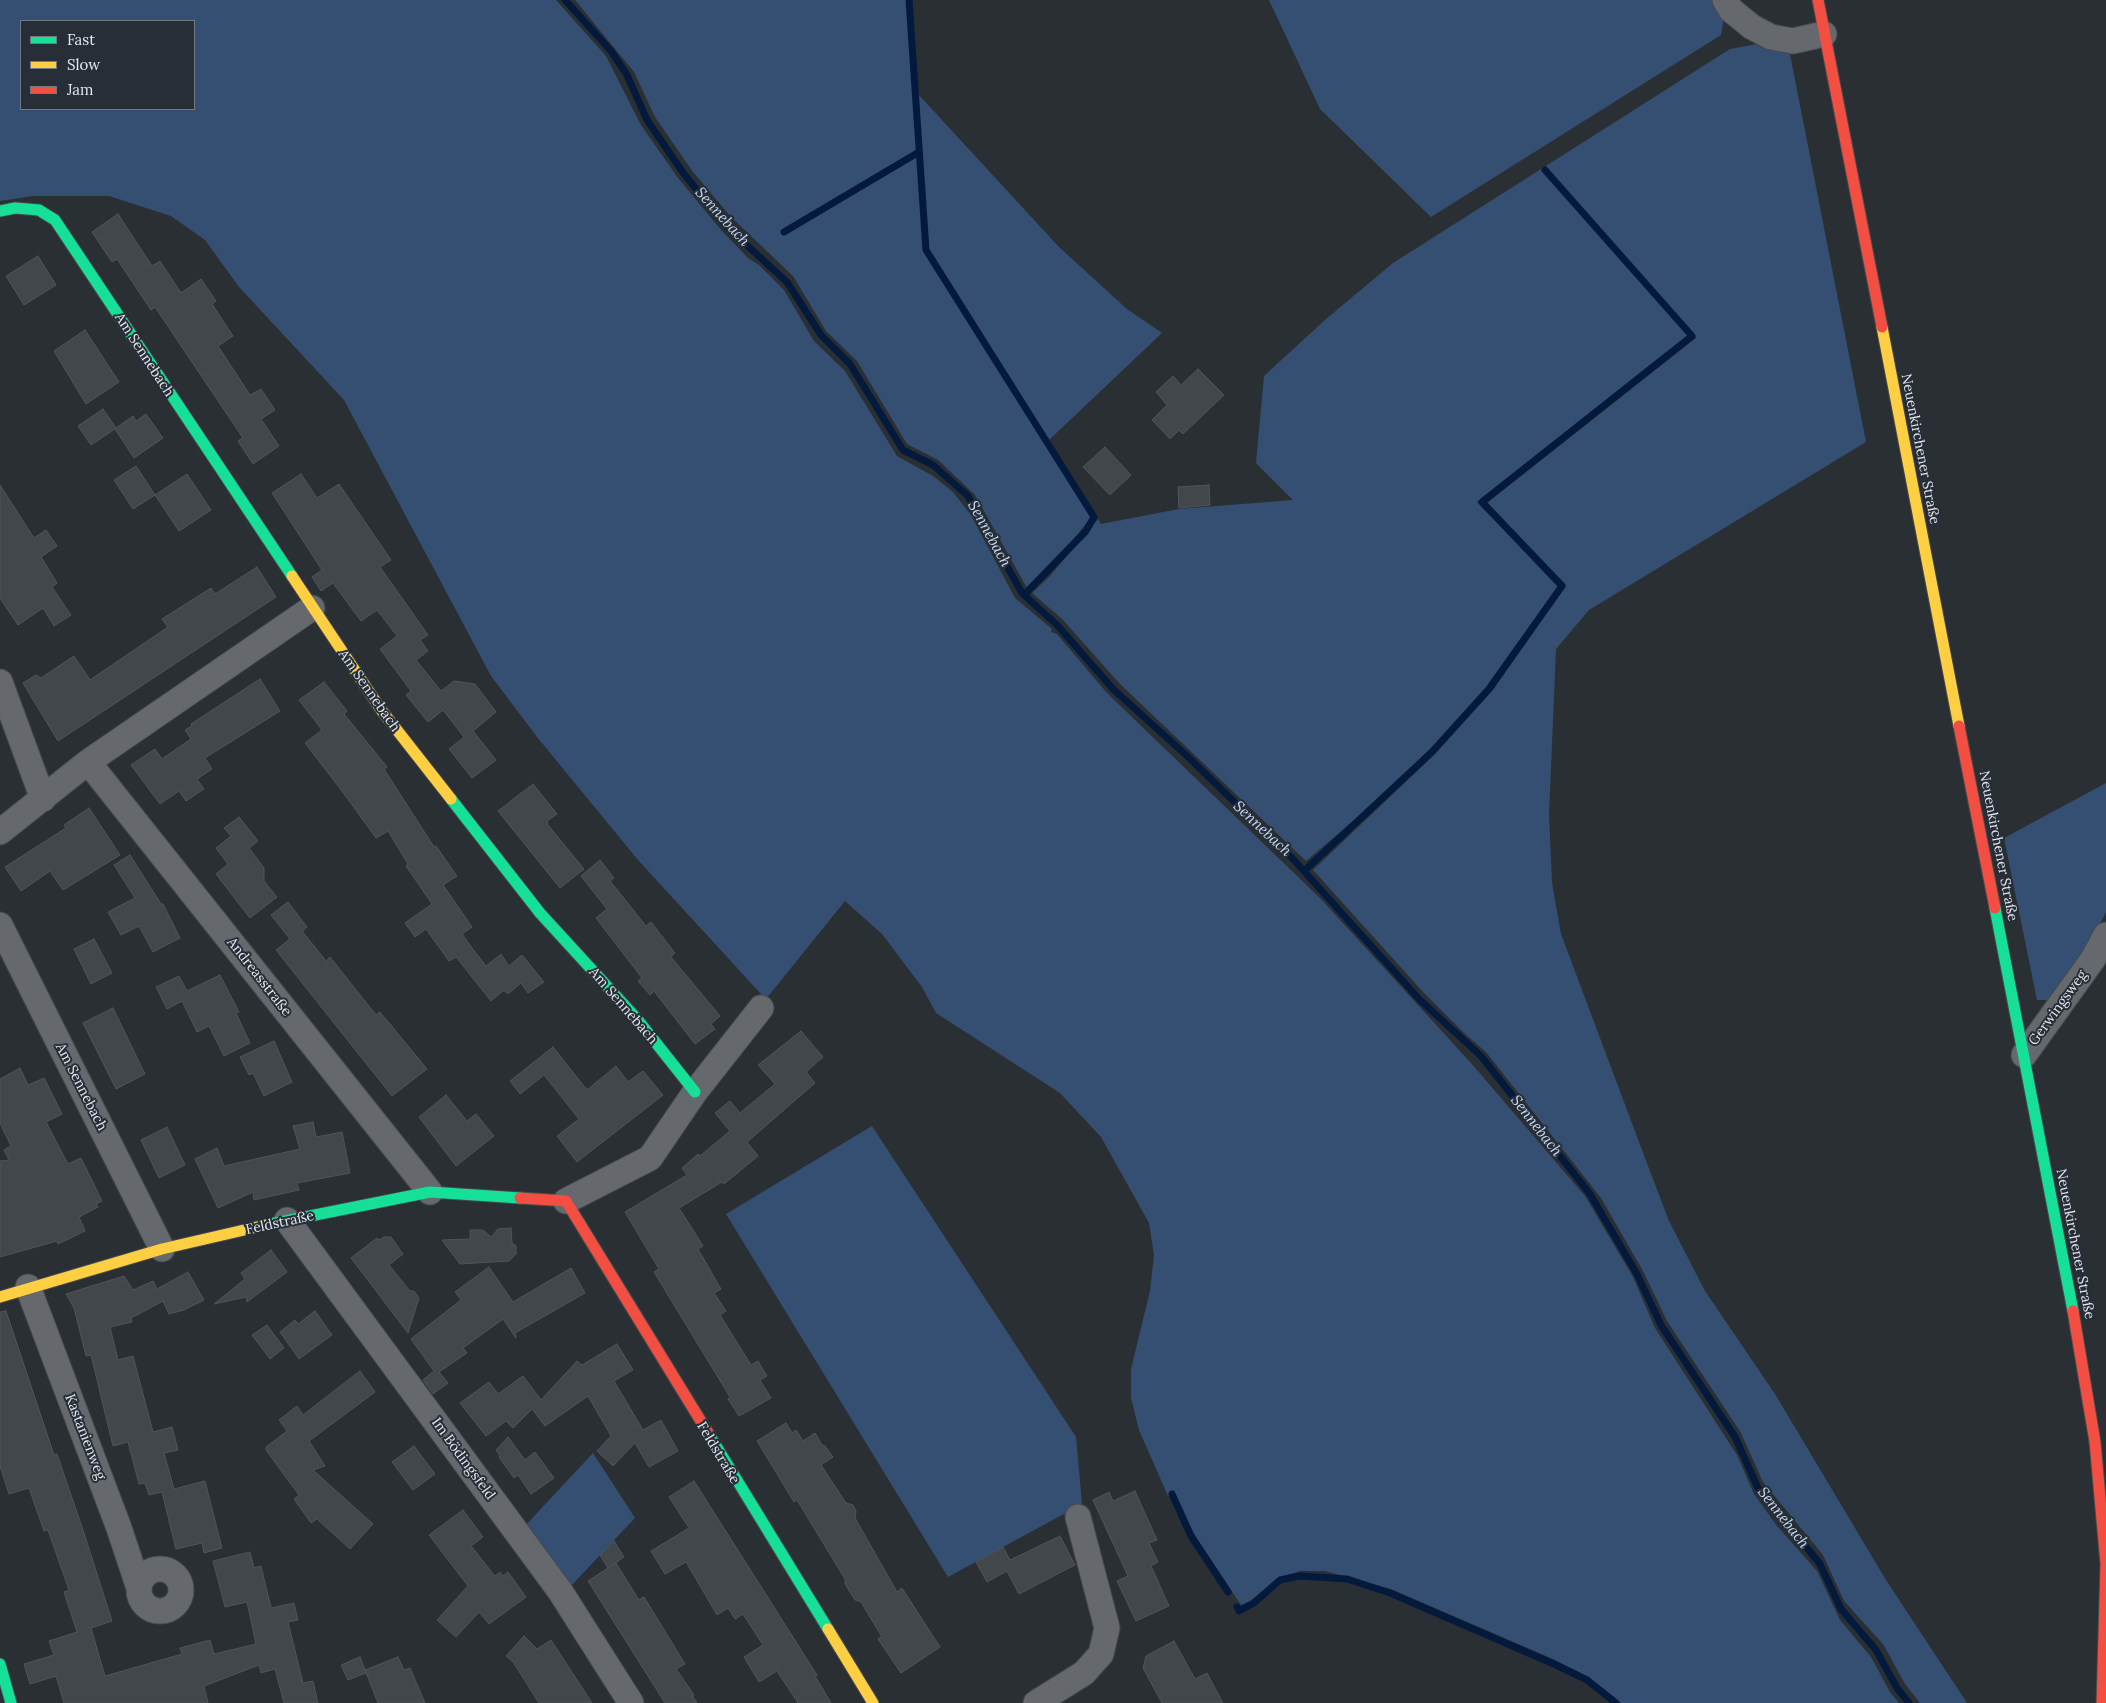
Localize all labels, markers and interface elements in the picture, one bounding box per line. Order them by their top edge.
legend [20,20,195,110]
text: Fast [67,30,95,49]
text: Slow [67,55,100,74]
text: Jam [67,80,94,99]
water label: Sennebach [691,184,753,250]
street label: Am Sennebach [111,310,177,400]
street label: Neuenkirchener Straße [1897,372,1943,526]
water label: Sennebach [963,498,1015,570]
street label: Am Sennebach [335,647,403,735]
street label: Neuenkirchener Straße [1975,769,2021,923]
water label: Sennebach [1229,798,1295,860]
street label: Andreasstraße [223,934,295,1020]
street label: Am Sennebach [585,964,661,1048]
street label: Gerwingsweg [2025,967,2091,1049]
street label: Am Sennebach [52,1040,110,1134]
water label: Sennebach [1506,1092,1566,1160]
street label: Neuenkirchener Straße [2052,1167,2098,1321]
street label: Feldstraße [244,1208,316,1238]
street label: Kastanienweg [61,1392,109,1482]
street label: Im Bödingsfeld [428,1415,498,1503]
street label: Feldstraße [693,1419,743,1487]
water label: Sennebach [1753,1484,1813,1552]

